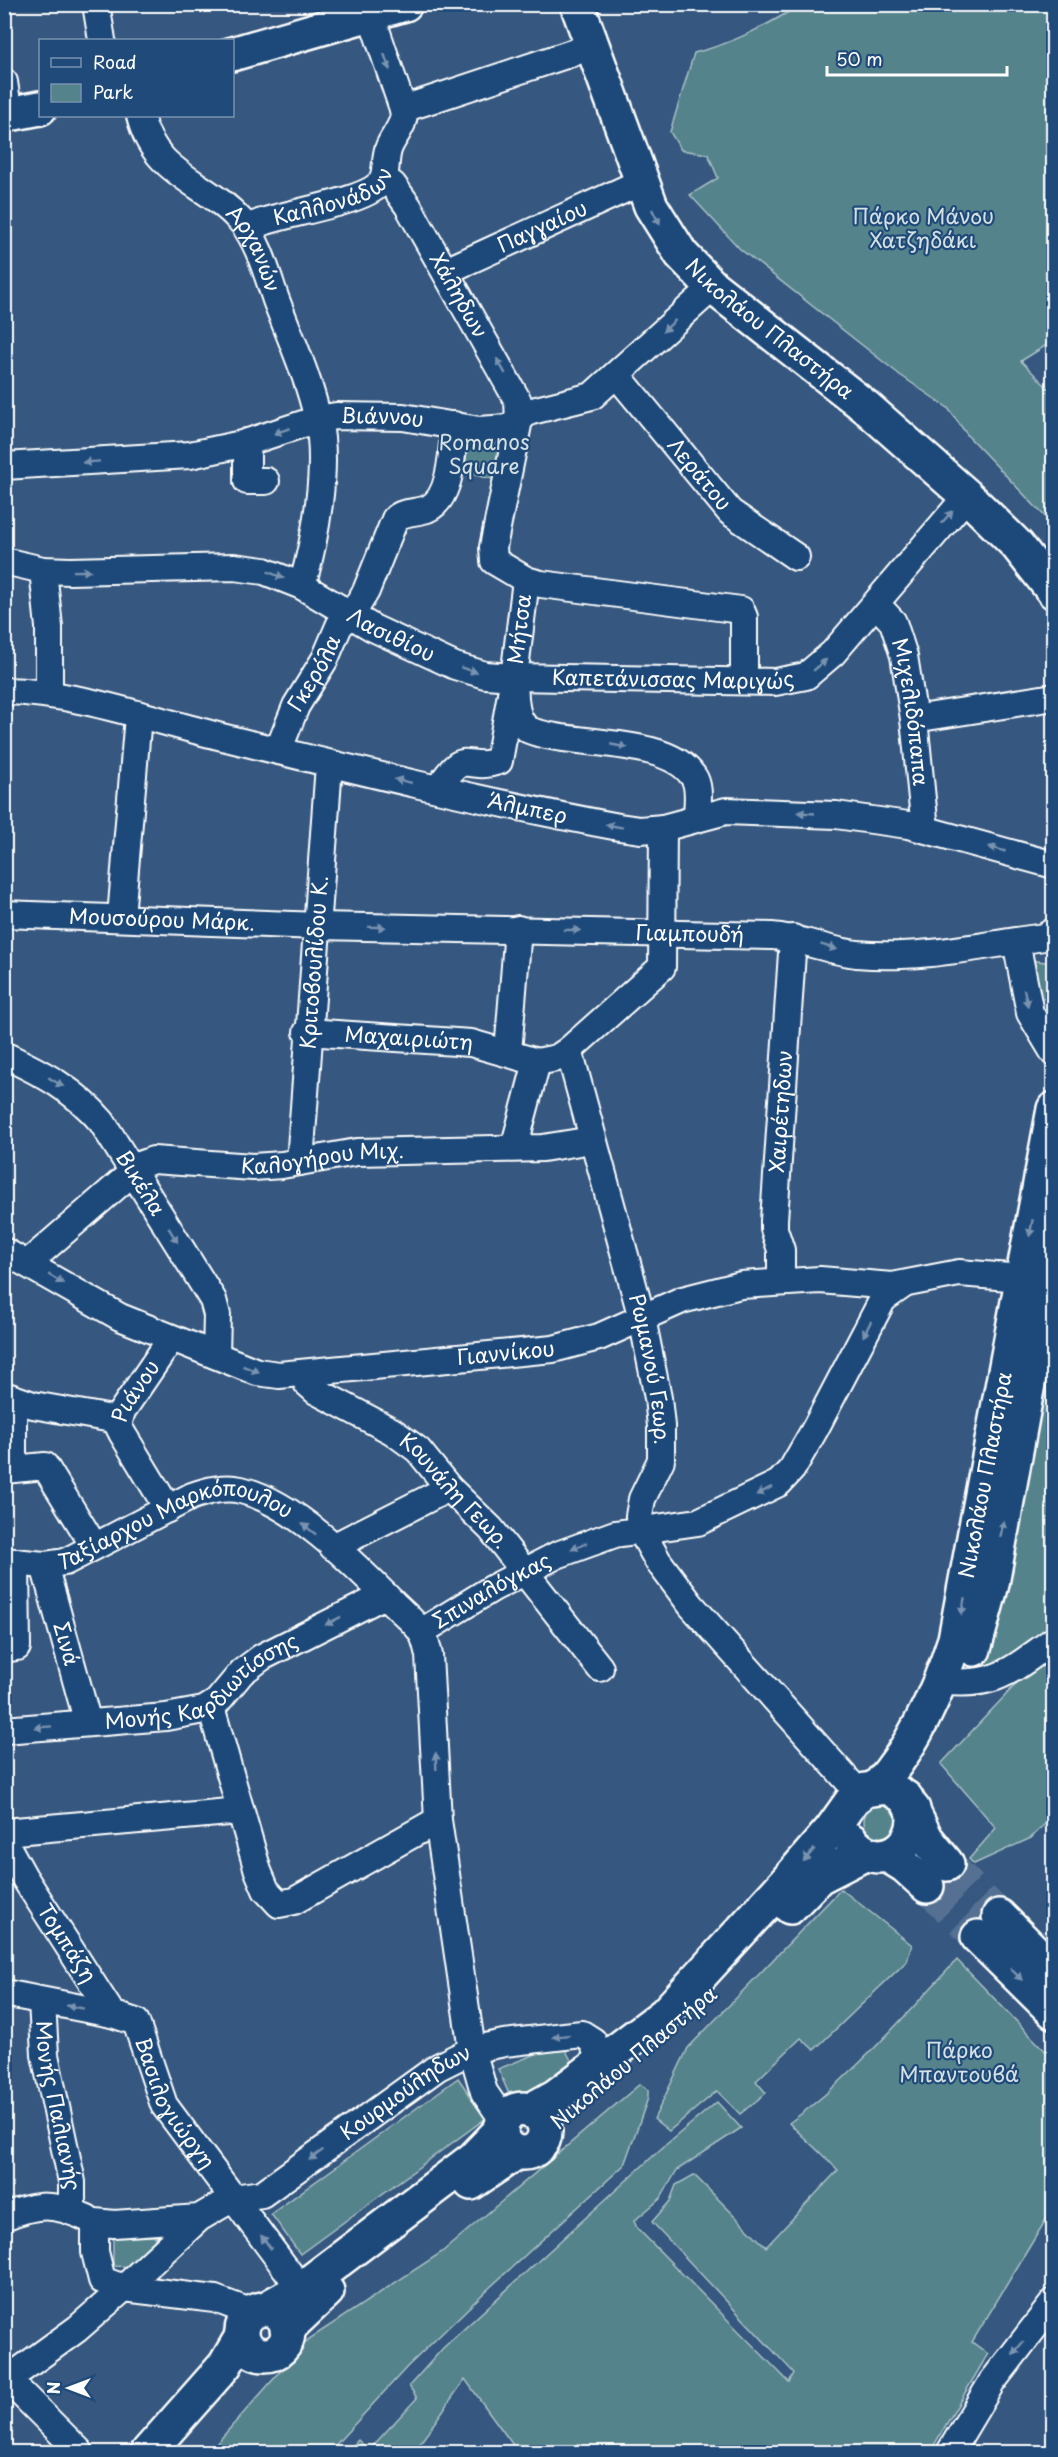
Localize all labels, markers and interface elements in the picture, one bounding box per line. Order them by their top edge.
legend [39,39,234,117]
scale bar [827,39,1007,77]
text: 50 m [836,45,883,72]
text: Road [93,48,137,75]
one-way arrow [383,53,392,71]
text: Park [93,78,133,105]
street label: Καλλονάδων [269,164,399,232]
street label: Παγγαίου [491,191,592,260]
street label: Αρχανών [220,197,290,296]
park label: Πάρκο Μάνου Χατζηδάκι [852,199,994,255]
one-way arrow [652,208,661,225]
street label: Χάληδων [423,246,497,343]
street label: Νικολάου Πλαστήρα [679,250,862,406]
one-way arrow [662,319,677,332]
one-way arrow [495,358,506,374]
street label: Βιάννου [340,398,427,434]
park label: Romanos Square [439,425,529,481]
one-way arrow [273,427,291,437]
street label: Λεράτου [661,430,740,517]
one-way arrow [81,457,100,467]
one-way arrow [940,510,954,525]
one-way arrow [72,566,91,576]
one-way arrow [267,570,285,580]
street label: Μήτσα [498,592,538,666]
street label: Λασιθίου [342,598,441,669]
street label: Γκερόλα [278,629,347,717]
street label: Μιχελιδόπαπα [885,633,939,788]
one-way arrow [812,659,827,672]
street label: Καπετάνισσας Μαριγώς [552,660,796,696]
one-way arrow [460,666,478,675]
one-way arrow [610,742,629,751]
one-way arrow [393,776,412,785]
street label: Άλμπερ [485,783,570,831]
one-way arrow [797,809,816,818]
one-way arrow [604,821,623,830]
one-way arrow [988,844,1006,853]
street label: Κριτοβουλίδου Κ. [290,874,335,1051]
street label: Μουσούρου Μάρκ. [68,898,256,938]
street label: Γιαμπουδή [635,915,744,949]
one-way arrow [368,922,387,932]
one-way arrow [563,925,582,935]
one-way arrow [820,943,838,952]
one-way arrow [1021,989,1031,1007]
street label: Μαχαιριώτη [344,1017,474,1057]
street label: Χαιρέτηδων [759,1049,799,1173]
one-way arrow [48,1076,64,1087]
street label: Καλογήρου Μιχ. [240,1133,404,1181]
street label: Βικέλα [109,1143,175,1221]
one-way arrow [1026,1219,1035,1238]
one-way arrow [168,1227,179,1243]
one-way arrow [47,1274,64,1285]
street label: Ρωμανού Γεωρ. [622,1290,679,1445]
one-way arrow [862,1320,871,1337]
street label: Γιαννίκου [455,1331,556,1372]
street label: Ριάνου [102,1353,166,1425]
one-way arrow [242,1365,260,1375]
street label: Νικολάου Πλαστήρα [949,1369,1019,1580]
street label: Κουνάλη Γεωρ. [394,1424,519,1555]
street label: Ταξίαρχου Μαρκόπουλου [55,1470,300,1577]
one-way arrow [755,1486,772,1495]
one-way arrow [998,1520,1007,1539]
one-way arrow [302,1523,317,1535]
one-way arrow [570,1542,588,1551]
street label: Σπιναλόγκας [426,1543,556,1635]
one-way arrow [958,1597,967,1616]
one-way arrow [324,1617,341,1626]
street label: Σινά [47,1618,89,1669]
street label: Μονής Καρδιωτίσσης [103,1624,303,1736]
one-way arrow [33,1722,52,1731]
one-way arrow [431,1752,440,1771]
one-way arrow [803,1847,816,1862]
street label: Τομπάζη [31,1896,106,1988]
one-way arrow [1008,1967,1022,1981]
street label: Νικολάου Πλαστήρα [542,1977,723,2136]
one-way arrow [66,2002,85,2011]
street label: Μονής Παλιανής [29,2020,90,2191]
one-way arrow [551,2031,570,2041]
street label: Βασιλογιώργη [128,2032,224,2175]
park label: Πάρκο Μπαντουβά [899,2033,1019,2089]
street label: Κουρμούληδων [332,2035,476,2147]
one-way arrow [308,2149,323,2161]
one-way arrow [261,2234,273,2249]
one-way arrow [1012,2341,1024,2356]
north arrow [39,2358,99,2418]
text: N [41,2382,65,2394]

